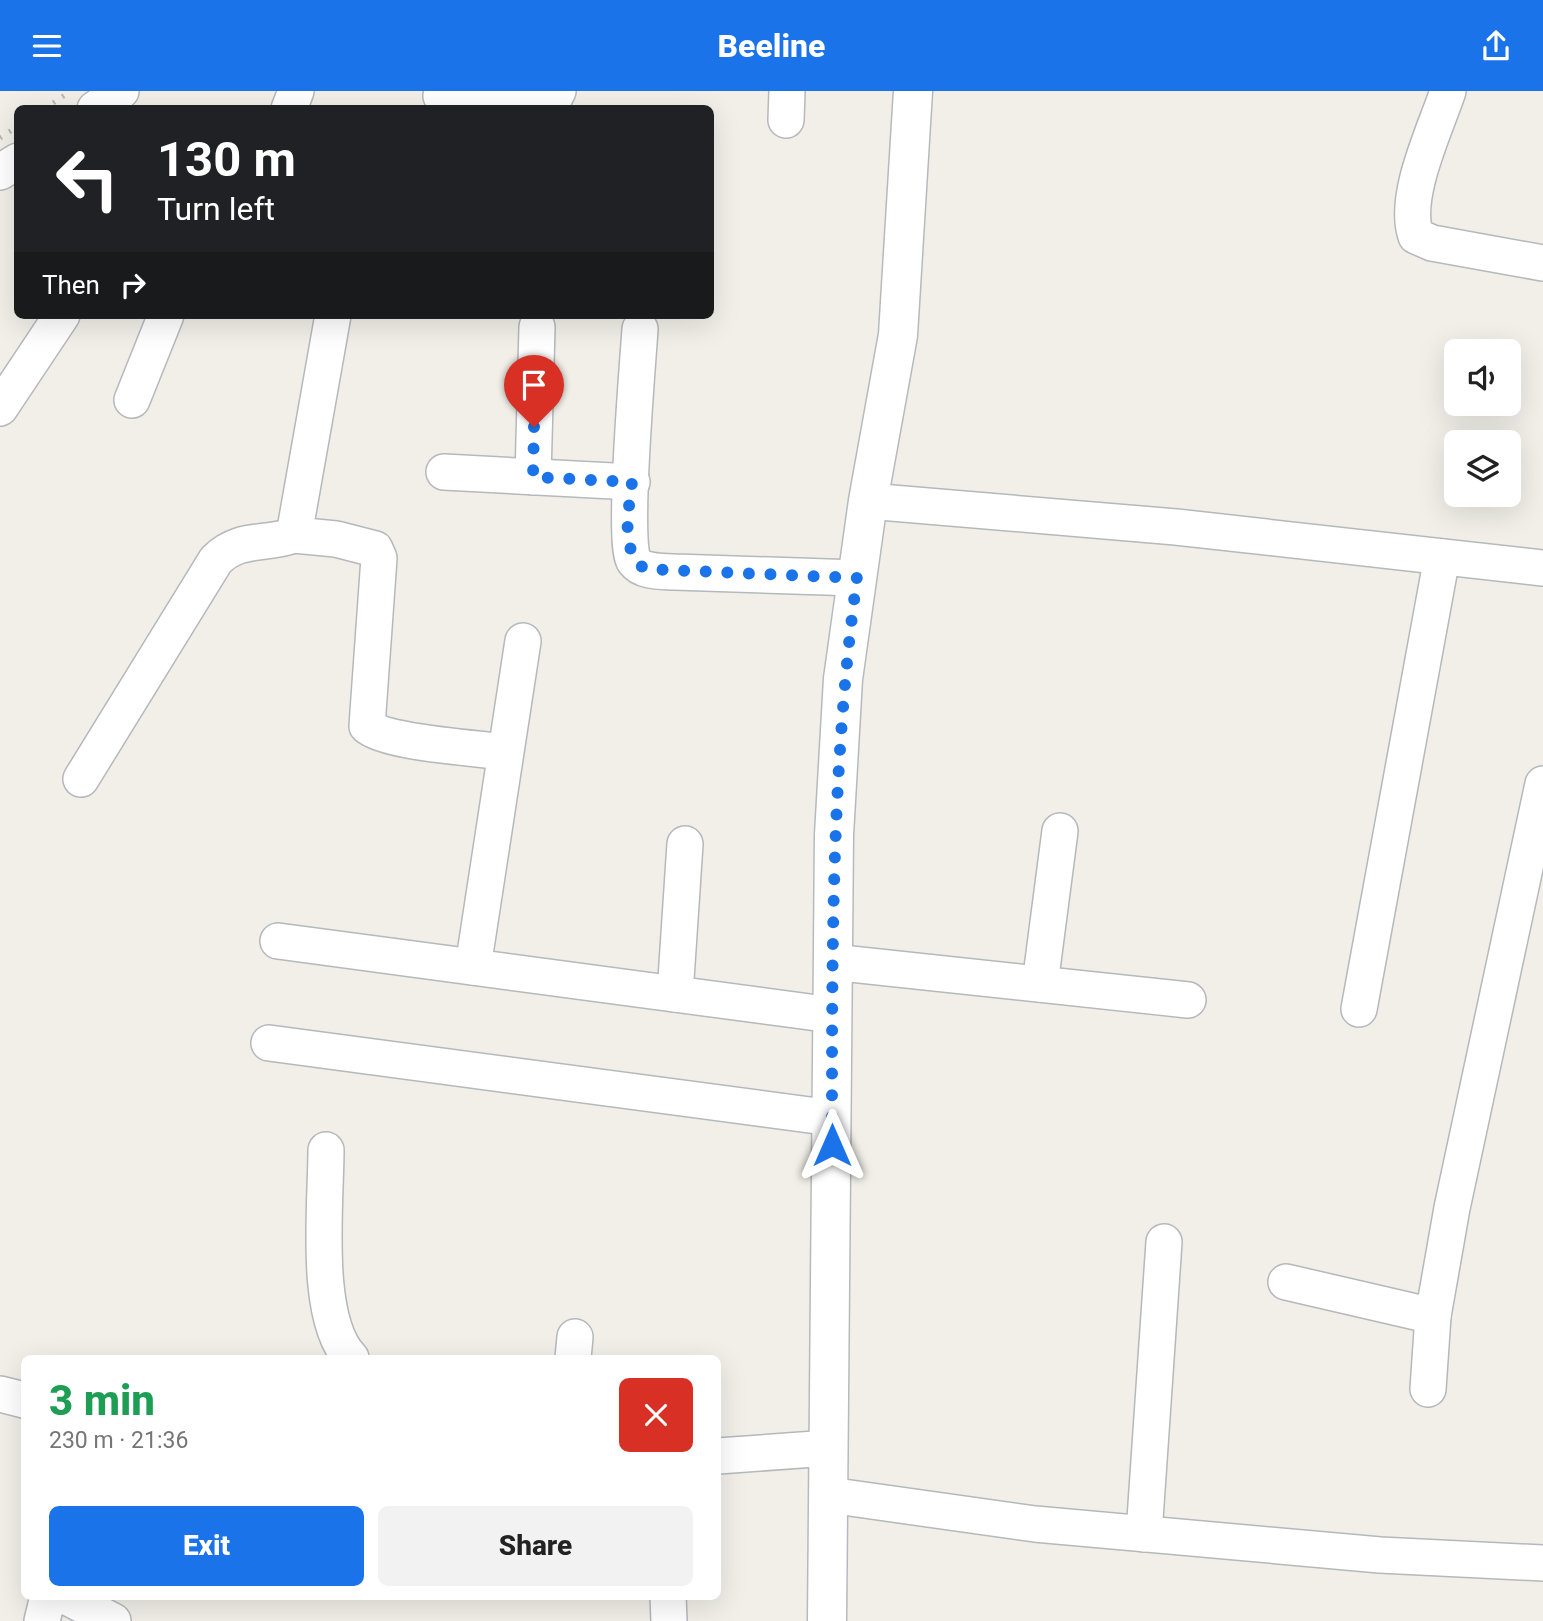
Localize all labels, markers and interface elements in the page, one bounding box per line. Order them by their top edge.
icon: menu [28,27,66,65]
text: Beeline [718,27,825,65]
icon: share [1477,27,1515,65]
text: 130 m [157,131,296,188]
icon: left [42,133,133,224]
text: Turn left [157,190,275,228]
icon: right [114,266,152,304]
text: Then [42,270,100,300]
map controls [1444,339,1521,507]
button: sound [1444,339,1521,416]
pin [504,355,564,427]
icon: arrive [515,366,553,404]
button: layers [1444,430,1521,507]
position arrow [795,1108,869,1182]
text: 3 min [49,1376,155,1425]
button: close [619,1378,693,1452]
text: 230 m · 21:36 [49,1427,188,1454]
button: Exit [49,1506,364,1586]
button: Share [378,1506,693,1586]

